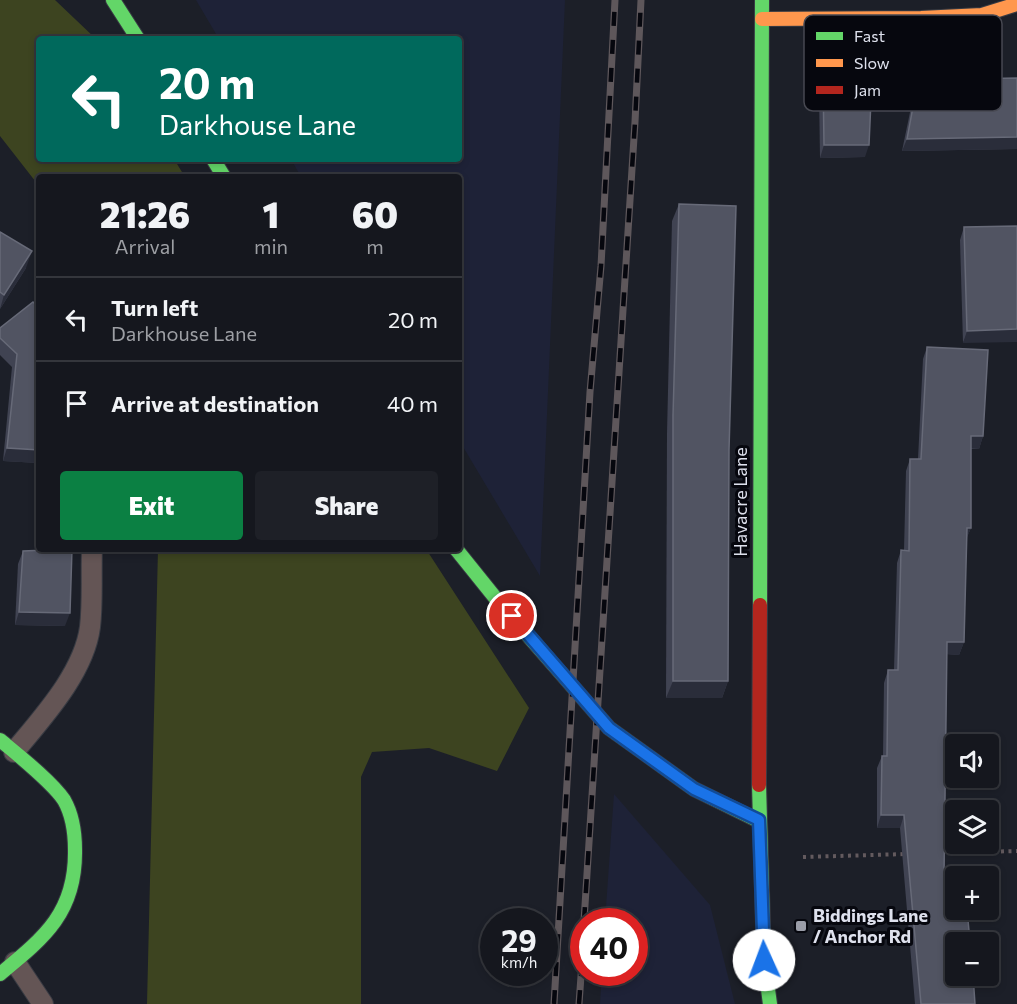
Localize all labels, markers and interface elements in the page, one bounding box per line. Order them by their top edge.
legend [804,15,1002,111]
text: Fast [854,26,885,45]
text: Slow [854,53,890,72]
text: 20 m [159,56,255,108]
icon: left [60,60,138,138]
text: Jam [854,80,881,99]
text: Darkhouse Lane [159,108,356,141]
text: 21:26 [100,191,190,235]
text: 1 [263,191,279,235]
text: 60 [352,191,398,235]
text: Arrival [115,234,175,258]
text: min [254,234,288,258]
text: m [366,234,384,258]
text: Turn left [111,294,198,321]
icon: left [60,303,93,336]
text: 20 m [388,306,438,333]
text: Darkhouse Lane [111,321,257,345]
icon: arrive [60,387,93,420]
text: Arrive at destination [111,390,319,417]
text: 40 m [387,390,438,417]
street label: Havacre Lane [729,447,751,557]
button: Exit [60,471,243,540]
button: Share [255,471,438,540]
pin [486,590,537,641]
icon: arrive [495,599,528,632]
map controls [945,734,999,986]
button: sound [945,734,999,788]
button: layers [945,800,999,854]
button: + [945,866,999,920]
place label: Biddings Lane / Anchor Rd [813,904,928,947]
speed limit sign: 40 [570,908,648,986]
marker: Biddings Lane / Anchor Rd [794,919,808,933]
text: 29 [501,921,537,958]
position arrow [732,928,796,992]
button: − [945,932,999,986]
text: km/h [501,953,537,971]

